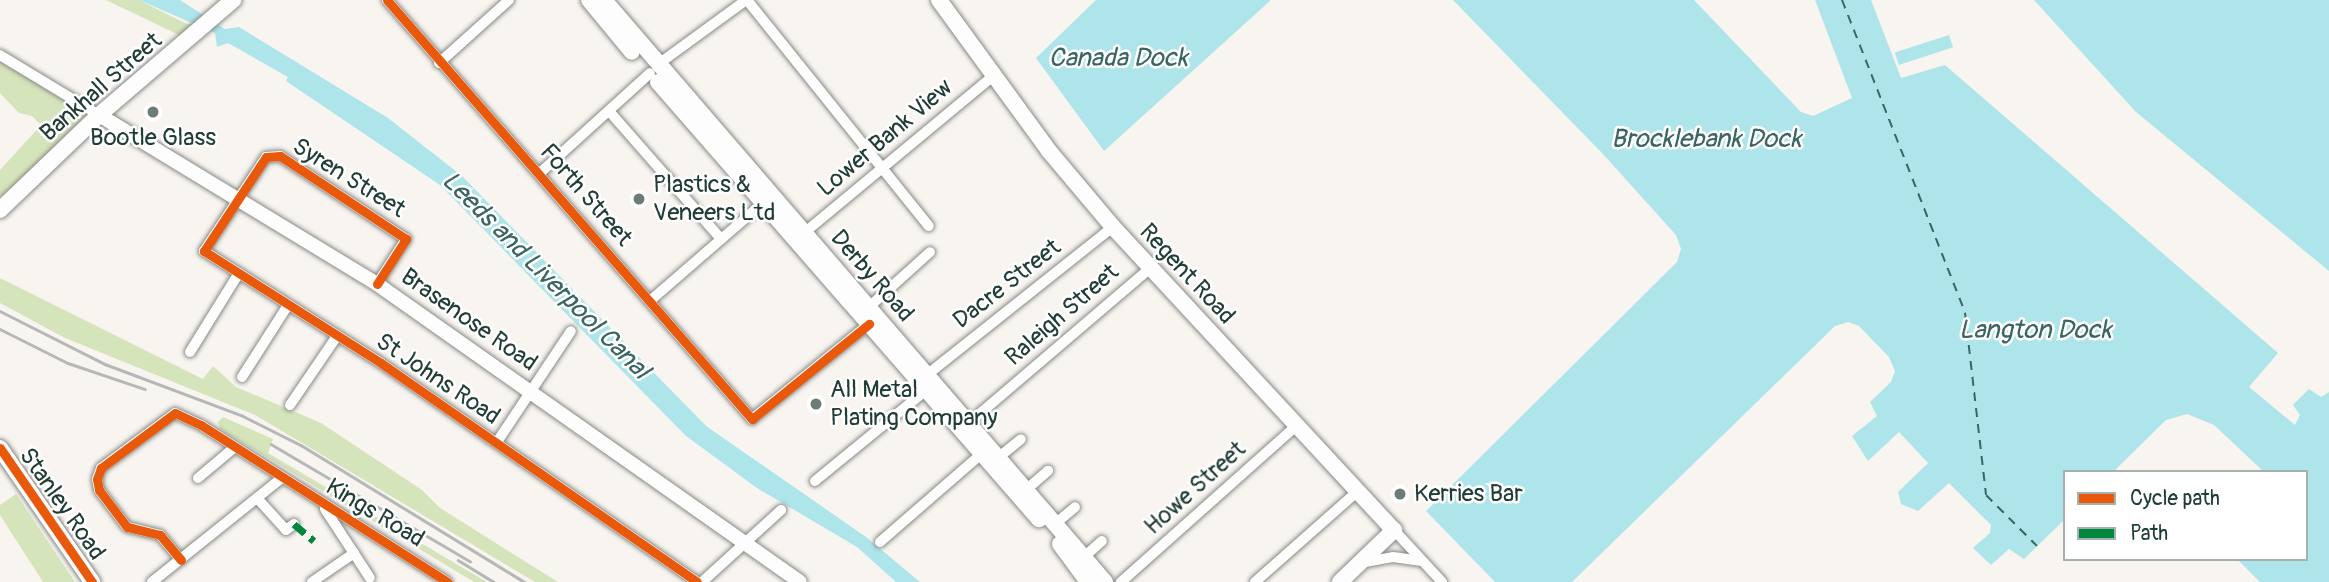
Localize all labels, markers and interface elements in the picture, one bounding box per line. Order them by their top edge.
street label: Bankhall Street [34,26,168,148]
water label: Canada Dock [1049,43,1187,75]
street label: Lower Bank View [812,73,958,203]
marker: Bootle Glass [145,104,161,120]
place label: Bootle Glass [90,124,216,152]
water label: Brocklebank Dock [1611,124,1801,156]
street label: Syren Street [287,132,411,224]
street label: Forth Street [534,138,638,252]
water label: Leeds and Liverpool Canal [435,166,655,386]
place label: Plastics & Veneers Ltd [653,171,775,227]
marker: Plastics & Veneers Ltd [631,191,647,207]
street label: Regent Road [1133,218,1241,330]
street label: Derby Road [824,224,920,328]
street label: Dacre Street [947,233,1067,335]
street label: Raleigh Street [999,258,1125,372]
street label: Brasenose Road [395,262,543,378]
water label: Langton Dock [1959,315,2111,347]
street label: St Johns Road [371,327,505,431]
place label: All Metal Plating Company [830,376,997,432]
marker: All Metal Plating Company [808,396,824,412]
street label: Howe Street [1138,435,1252,541]
street label: Stanley Road [13,442,111,566]
legend [2063,470,2308,561]
street label: Kings Road [321,472,429,554]
place label: Kerries Bar [1414,480,1523,508]
text: Cycle path [2130,485,2220,512]
marker: Kerries Bar [1392,486,1408,502]
text: Path [2130,520,2168,547]

